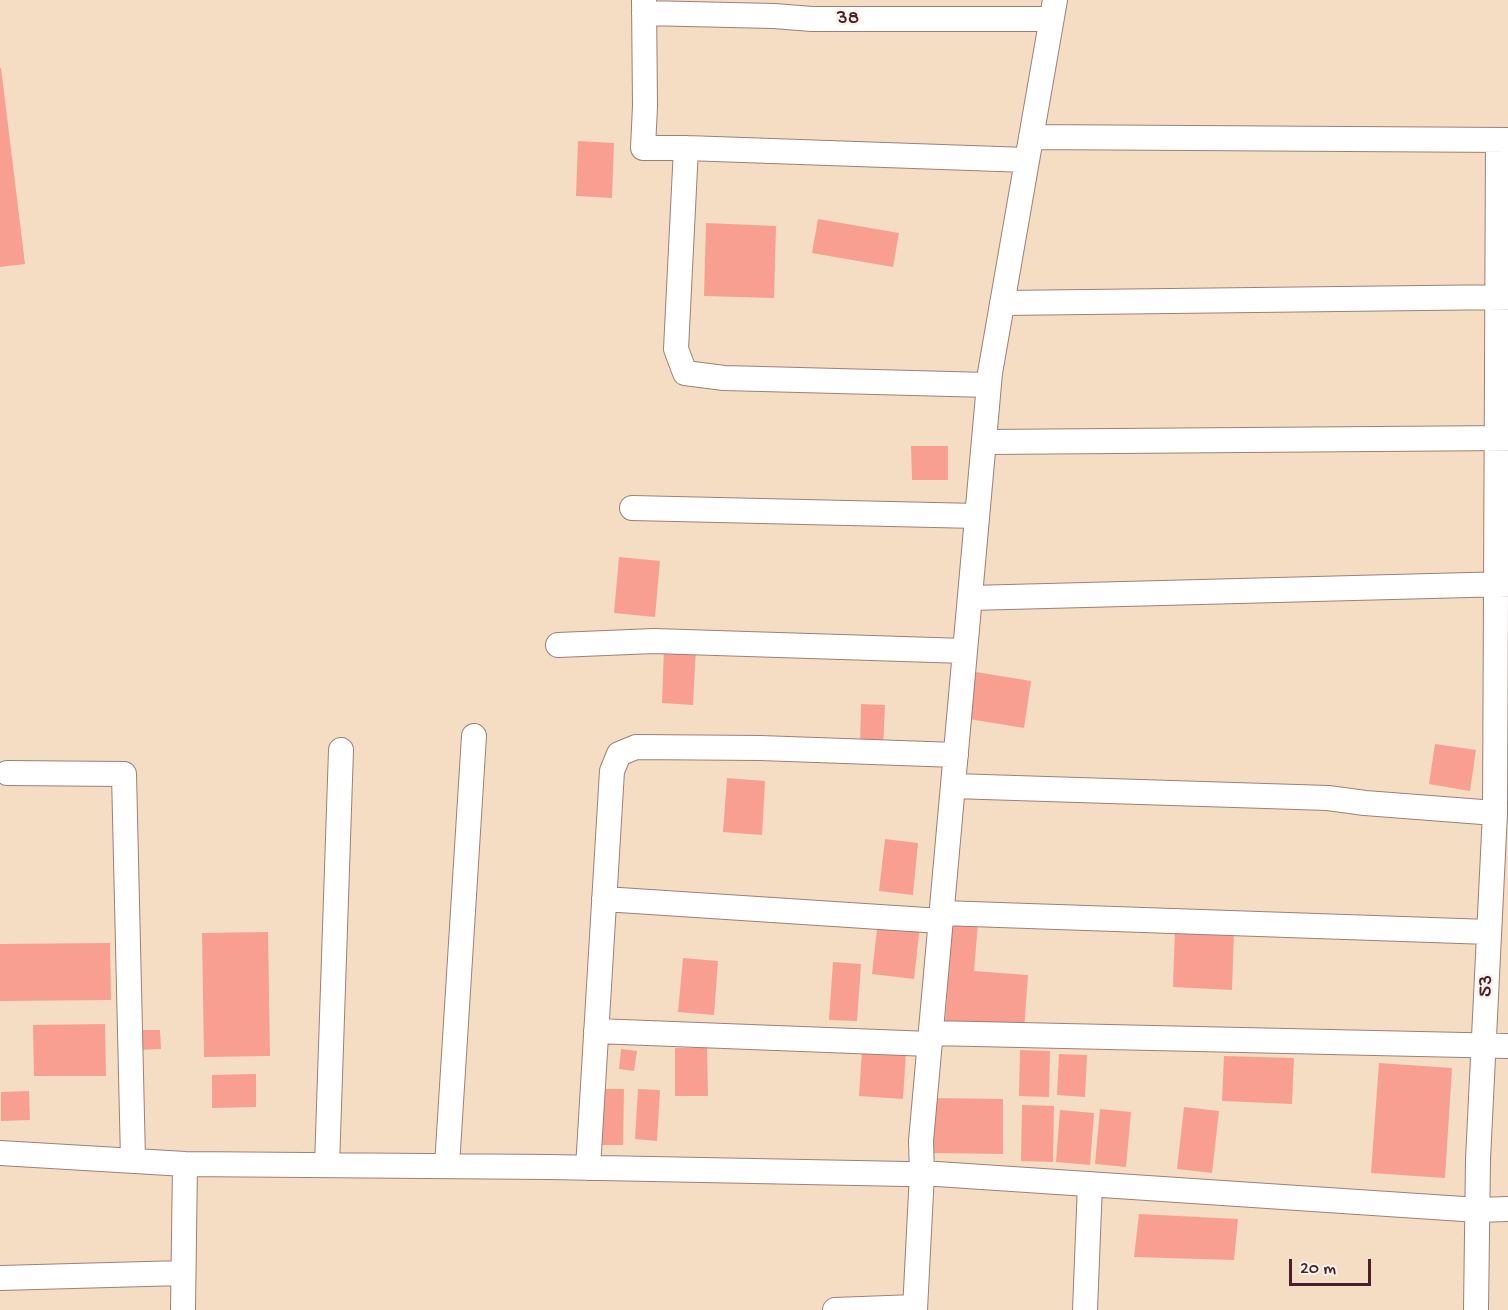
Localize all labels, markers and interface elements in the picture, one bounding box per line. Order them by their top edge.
street label: 38 [837,7,859,33]
street label: 53 [1474,974,1500,998]
scale bar [1292,1247,1374,1285]
text: 20 m [1300,1259,1336,1280]

